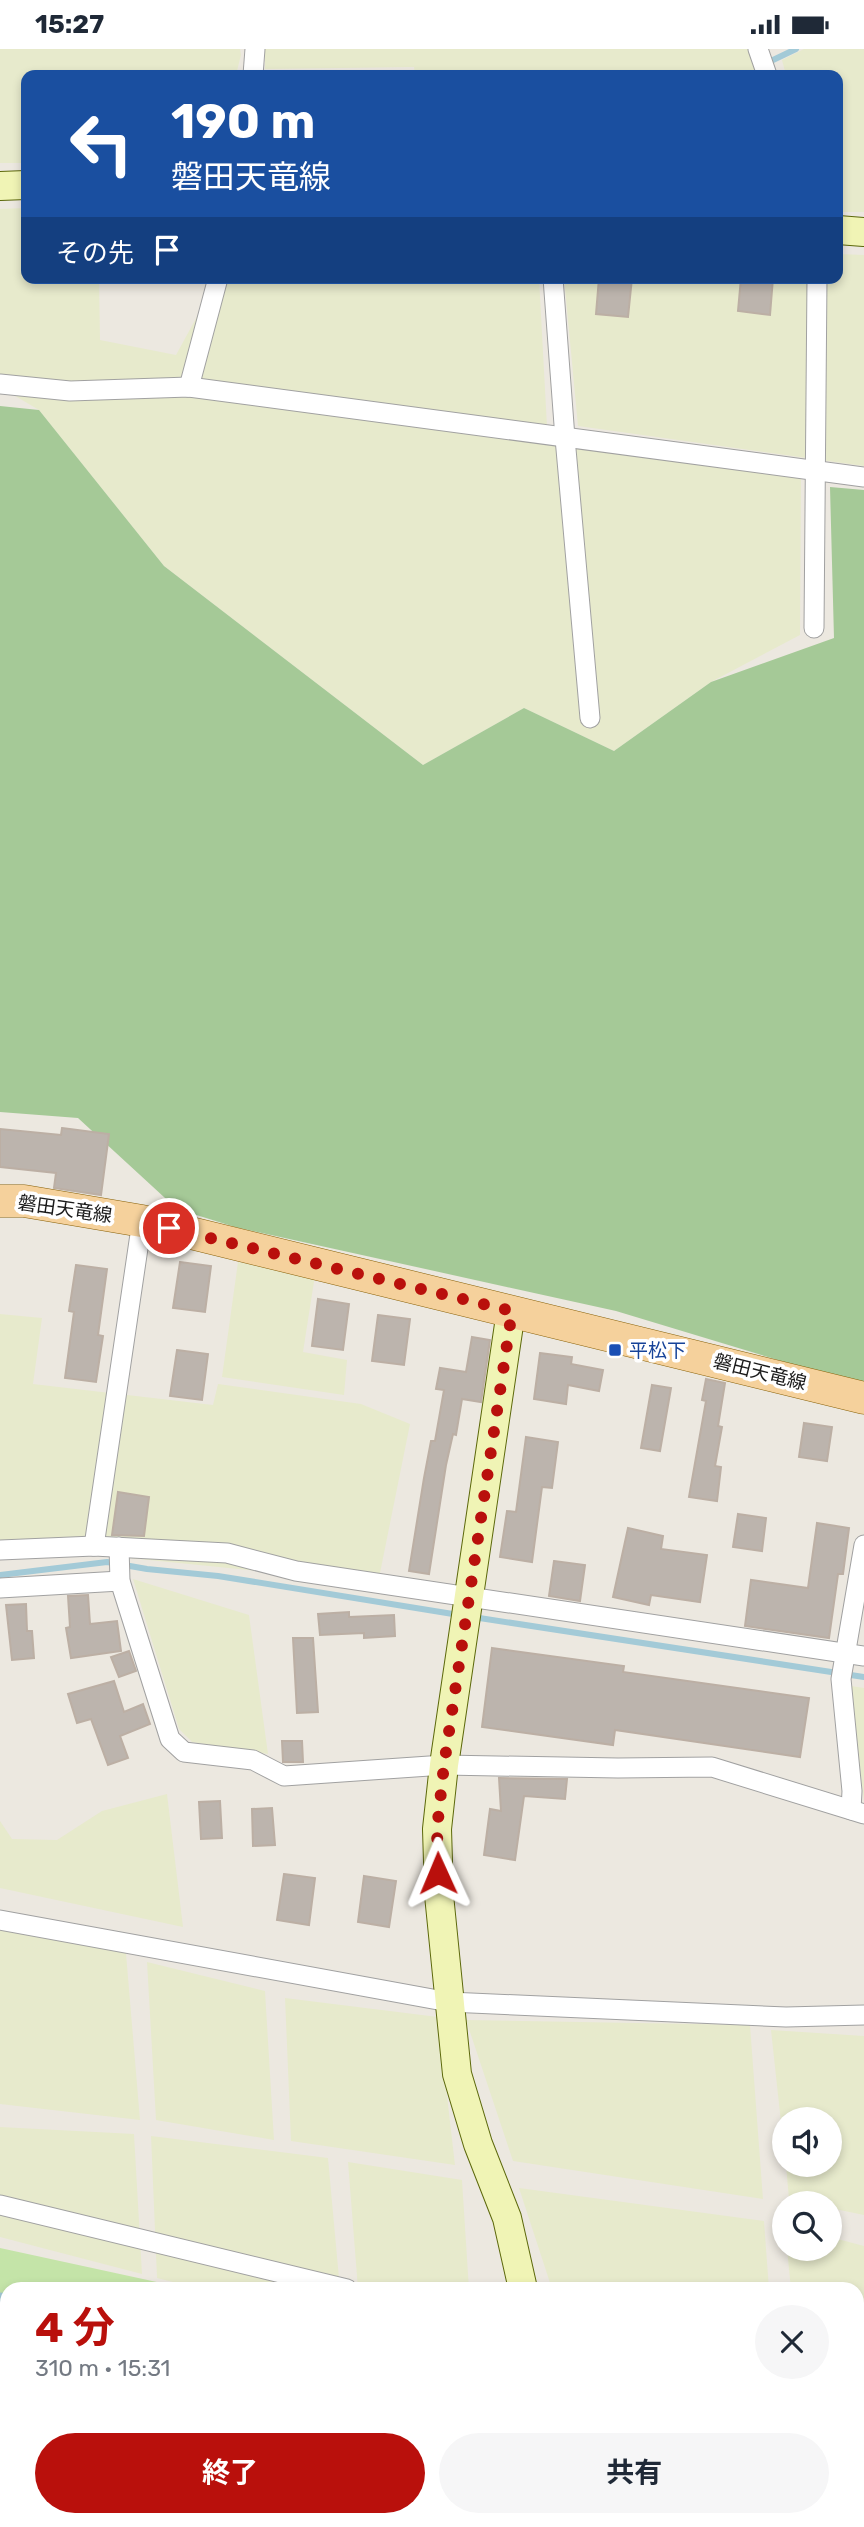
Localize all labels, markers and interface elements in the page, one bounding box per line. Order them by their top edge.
text: 15:27 [35,9,104,40]
text: 190 m [171,92,315,150]
icon: left [56,98,147,189]
text: 磐田天竜線 [171,158,331,196]
icon: arrive [148,231,186,269]
text: その先 [56,238,134,269]
street label: 磐田天竜線 [16,1191,114,1227]
pin [139,1198,199,1258]
icon: arrive [150,1209,188,1247]
place label: 平松下 [629,1339,686,1362]
marker: 平松下 [607,1342,623,1358]
street label: 磐田天竜線 [711,1349,809,1395]
position arrow [401,1836,475,1910]
map controls [772,2107,842,2261]
button: sound [772,2107,842,2177]
button: search [772,2191,842,2261]
text: 4 分 [35,2303,115,2353]
button: close [755,2305,829,2379]
text: 310 m · 15:31 [35,2354,170,2382]
button: 終了 [35,2433,425,2513]
button: 共有 [439,2433,829,2513]

